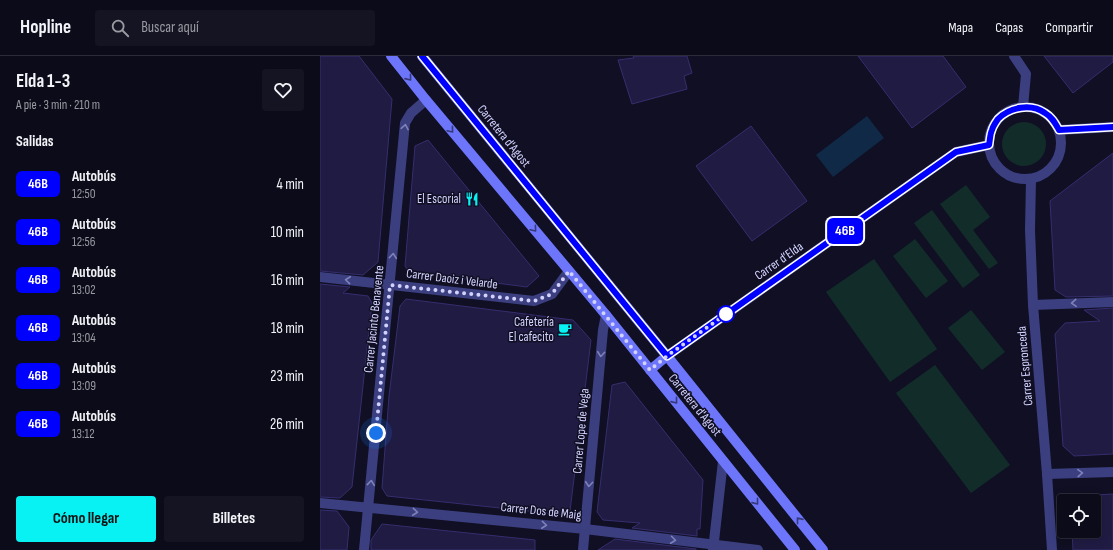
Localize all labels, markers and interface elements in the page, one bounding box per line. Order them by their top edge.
search box [95,10,375,46]
text: Hopline [20,16,71,39]
icon: search [109,17,131,39]
text: Buscar aquí [141,18,199,37]
text: Mapa [948,19,973,36]
text: Capas [995,19,1023,36]
text: Compartir [1045,19,1093,36]
button: heart [262,69,304,111]
text: Elda 1-3 [16,70,70,93]
one-way arrow [404,73,411,80]
text: A pie · 3 min · 210 m [16,97,100,113]
street label: Carretera d'Agost [474,102,534,170]
one-way arrow [401,124,409,130]
one-way arrow [447,125,454,132]
text: Salidas [16,132,54,151]
text: Autobús [72,167,116,186]
text: 46B [28,175,48,192]
text: 4 min [277,175,304,194]
text: 12:50 [72,186,96,202]
place label: El Escorial [417,191,461,207]
restaurant icon: El Escorial [464,191,480,207]
text: Autobús [72,215,116,234]
line badge: 46B [822,218,868,244]
text: 46B [835,222,855,239]
text: 46B [28,223,48,240]
text: 10 min [271,223,304,242]
one-way arrow [530,225,537,232]
text: 12:56 [72,234,95,250]
street label: Carrer d’Elda [752,239,806,283]
one-way arrow [388,253,397,259]
text: Autobús [72,263,116,282]
street label: Carrer Jacinto Benavente [360,264,388,374]
street label: Carrer Daoiz i Velarde [405,265,499,293]
text: 46B [28,271,48,288]
text: 16 min [271,271,304,290]
one-way arrow [345,276,351,285]
text: 13:02 [72,282,96,298]
one-way arrow [1071,299,1077,308]
unlabelled marker [717,305,735,323]
text: Autobús [72,311,116,330]
place label: Cafetería El cafecito [509,314,554,345]
text: 46B [28,319,48,336]
text: 18 min [271,319,304,338]
cafe icon: Cafetería El cafecito [557,321,573,337]
street label: Carrer Espronceda [1014,325,1036,407]
text: 13:04 [72,330,96,346]
one-way arrow [597,351,606,357]
text: Autobús [72,359,116,378]
text: 46B [28,367,48,384]
text: 23 min [270,367,304,386]
street label: Carretera d'Agost [665,371,725,439]
text: 13:09 [72,378,96,394]
street label: Carrer Lope de Vega [569,388,593,474]
one-way arrow [670,396,677,403]
text: Autobús [72,407,116,426]
text: 46B [28,415,48,432]
text: 26 min [270,415,304,434]
your location [366,423,386,443]
text: 13:12 [72,426,95,442]
one-way arrow [1077,469,1083,477]
one-way arrow [366,480,375,486]
one-way arrow [585,481,594,487]
map controls [1057,494,1101,538]
button: locate [1057,494,1101,538]
button: Cómo llegar [16,496,156,542]
button: Billetes [164,496,304,542]
one-way arrow [752,497,759,504]
street label: Carrer Dos de Maig [500,499,582,523]
one-way arrow [412,508,418,517]
one-way arrow [797,517,804,524]
one-way arrow [541,520,547,529]
one-way arrow [670,535,676,544]

